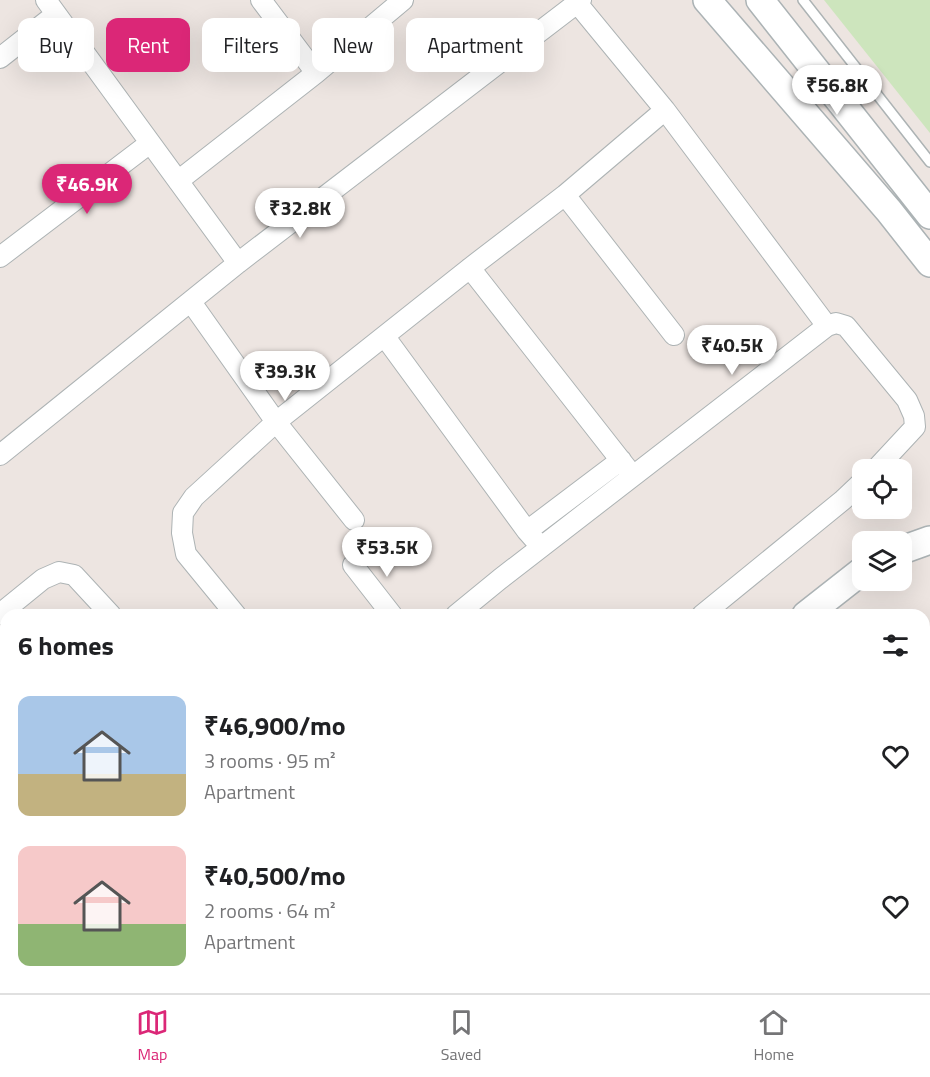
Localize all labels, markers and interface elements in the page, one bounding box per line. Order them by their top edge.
chip: Buy [18,18,94,72]
chip: Rent [106,18,190,72]
chip: Filters [202,18,300,72]
chip: New [312,18,394,72]
chip: Apartment [406,18,544,72]
pin: ₹56.8K [788,65,886,116]
text: ₹56.8K [806,69,868,100]
pin: ₹46.9K [38,164,136,215]
text: ₹46.9K [56,168,118,199]
pin: ₹32.8K [251,188,349,239]
text: ₹32.8K [269,192,331,223]
pin: ₹40.5K [683,325,781,376]
text: ₹40.5K [701,329,763,360]
pin: ₹39.3K [236,351,334,402]
text: ₹39.3K [254,355,316,386]
map controls [852,459,912,591]
button: locate [852,459,912,519]
pin: ₹53.5K [338,527,436,578]
text: ₹53.5K [356,531,418,562]
button: layers [852,531,912,591]
text: 6 homes [18,626,114,665]
icon: filters [879,629,912,662]
text: ₹46,900/mo [204,706,346,745]
icon: home [66,720,138,792]
icon: heart [879,740,912,773]
text: 3 rooms · 95 m² [204,745,336,776]
text: Apartment [204,776,295,807]
text: ₹40,500/mo [204,856,346,895]
icon: home [66,870,138,942]
icon: heart [879,890,912,923]
text: 2 rooms · 64 m² [204,895,336,926]
text: Apartment [204,926,295,957]
tab: Map [136,1006,169,1066]
tab: Saved [441,1006,482,1066]
tab: Home [753,1006,794,1066]

